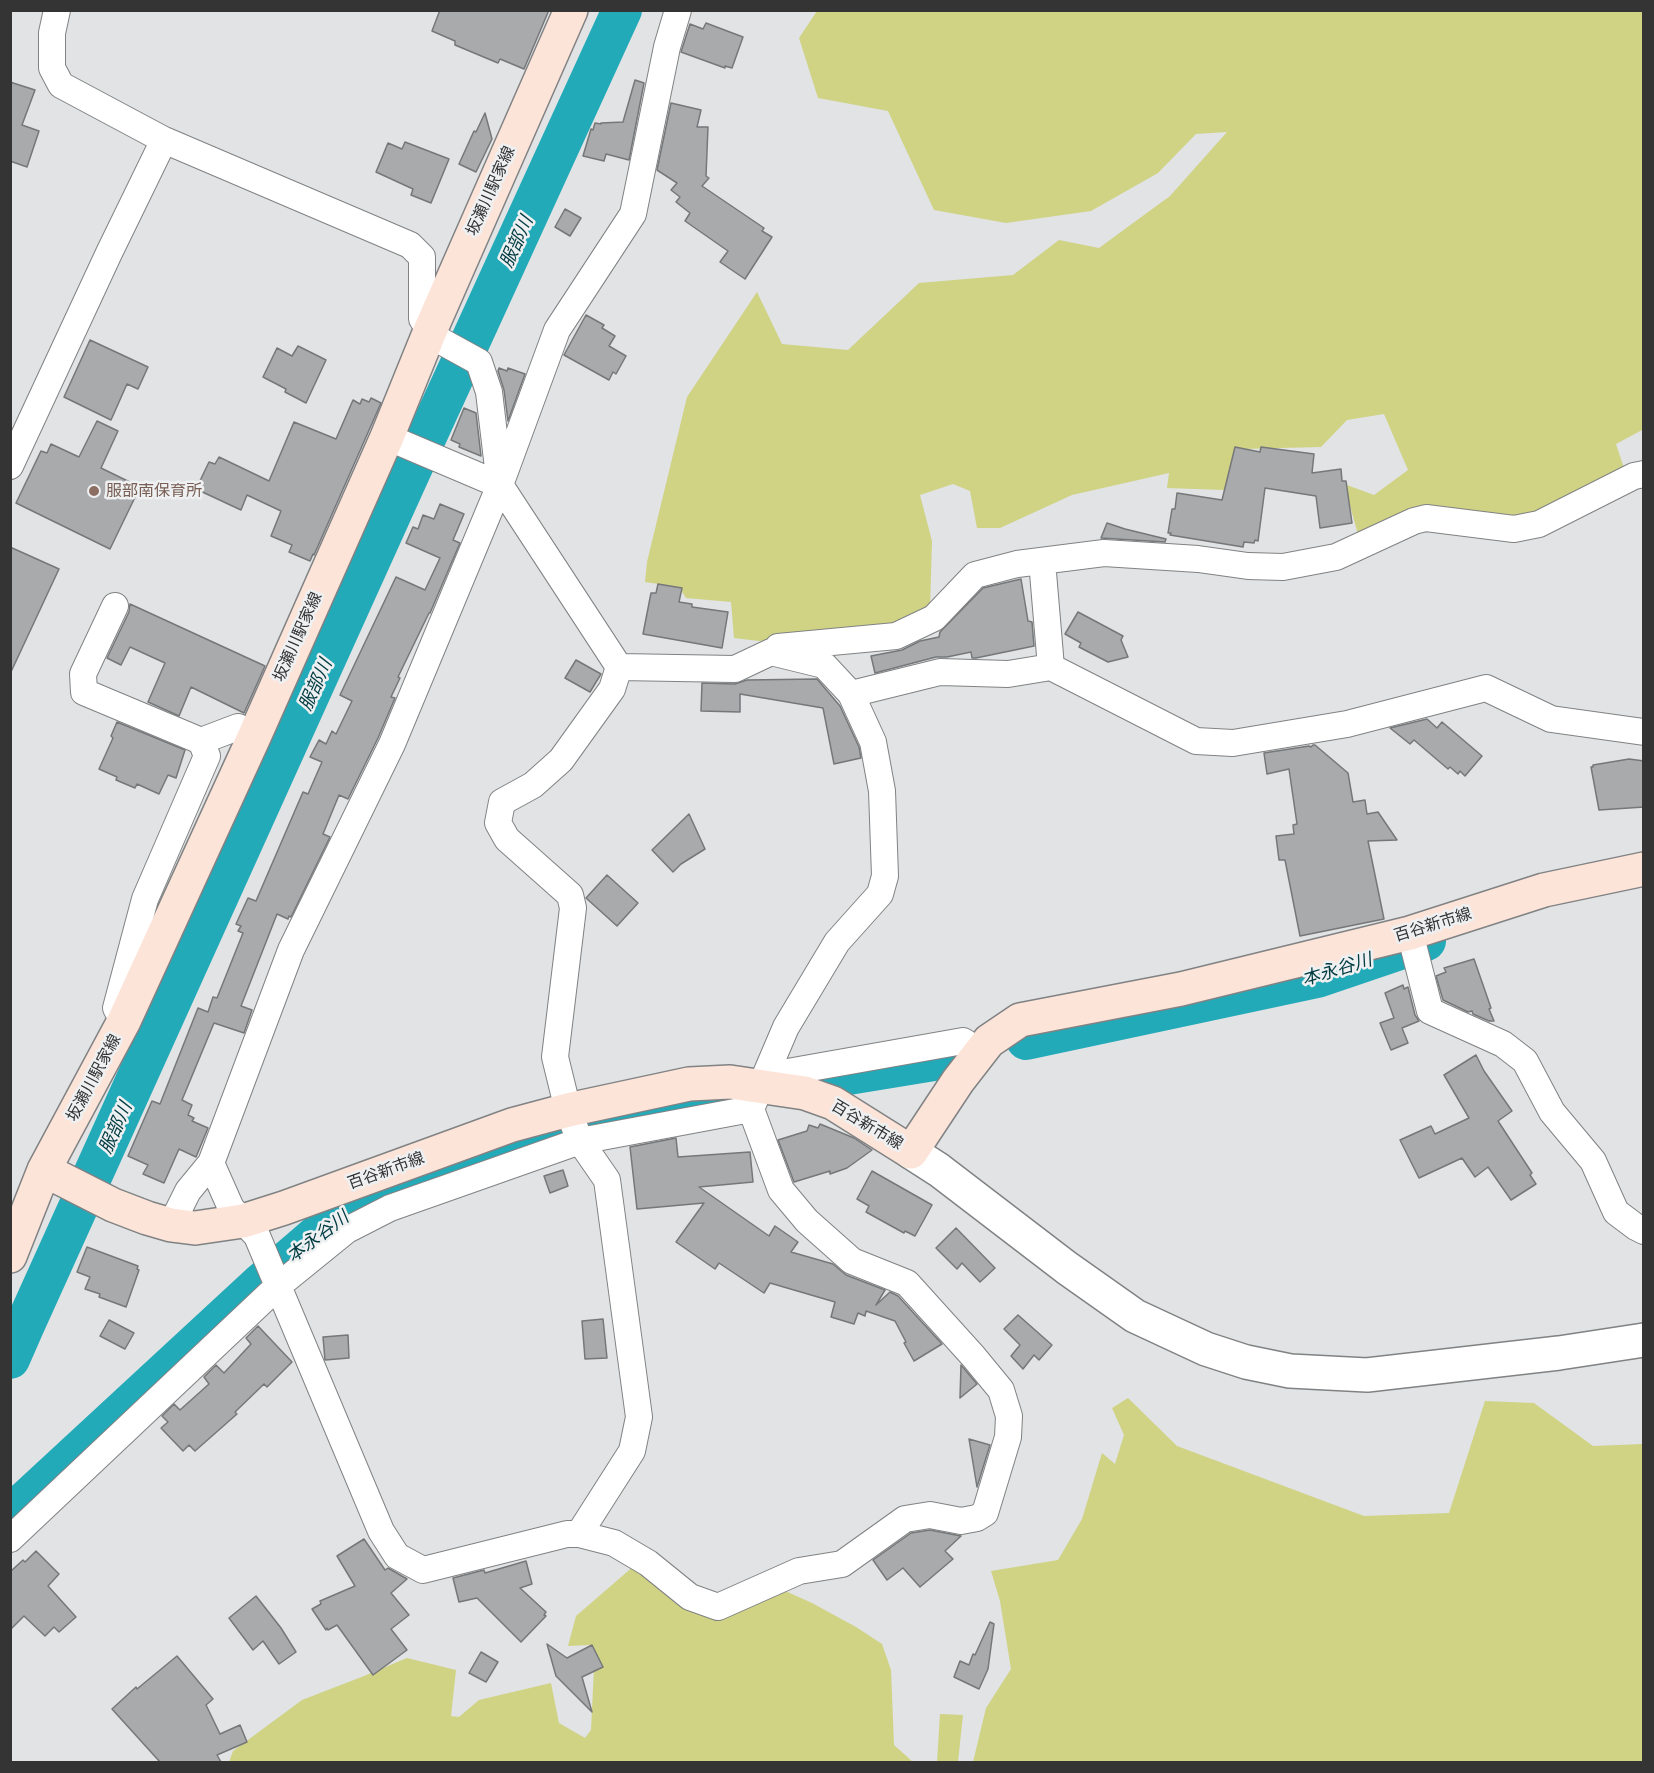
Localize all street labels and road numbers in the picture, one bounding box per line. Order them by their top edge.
street label: 坂瀬川駅家線 [463,143,519,239]
street label: 坂瀬川駅家線 [270,589,326,685]
street label: 百谷新市線 [1392,904,1474,946]
street label: 坂瀬川駅家線 [63,1031,125,1125]
street label: 百谷新市線 [828,1096,906,1154]
street label: 百谷新市線 [345,1148,427,1194]

